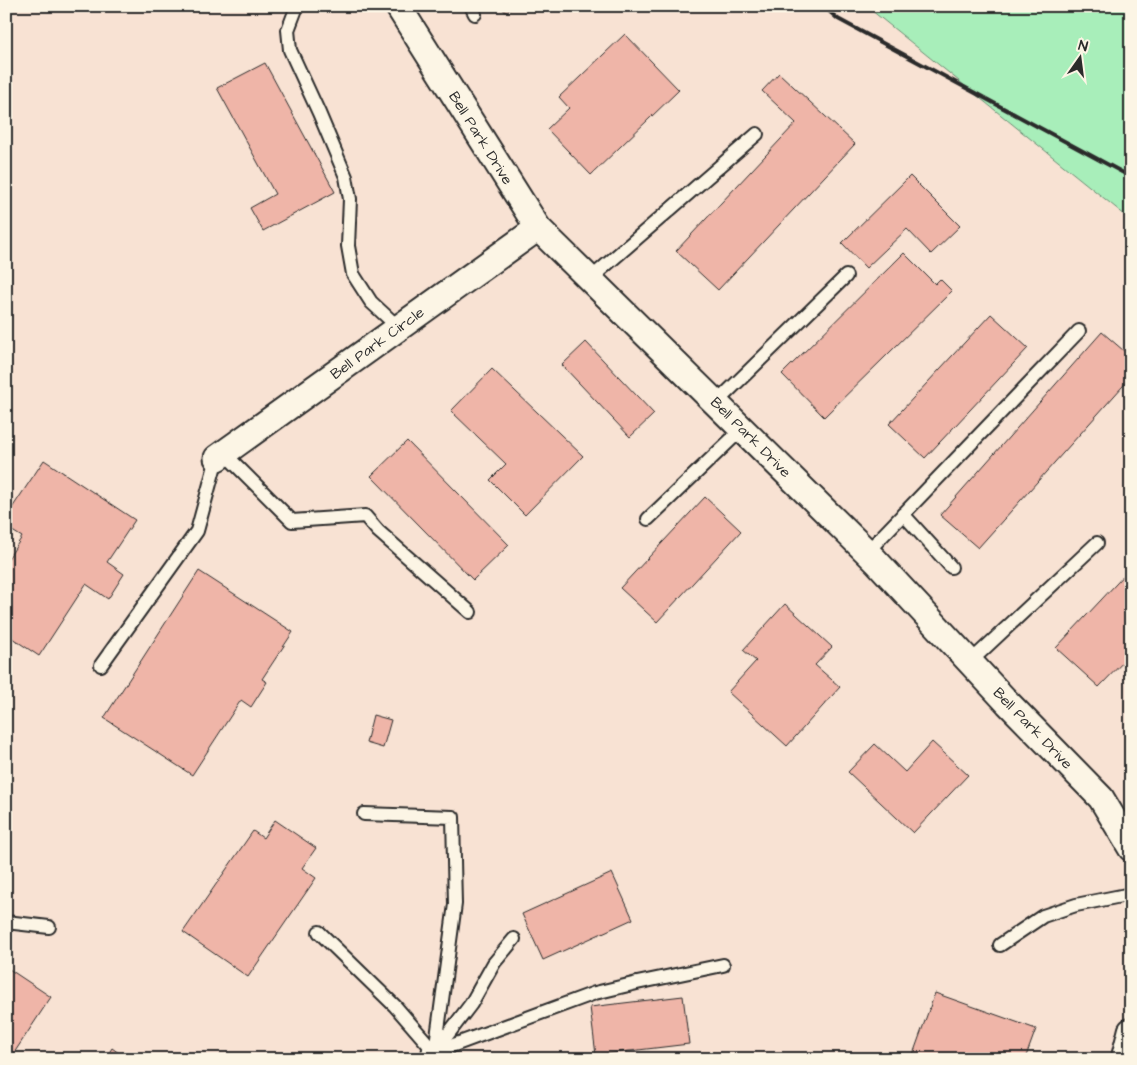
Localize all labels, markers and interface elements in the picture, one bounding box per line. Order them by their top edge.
north arrow [1054,32,1104,82]
text: N [1076,36,1090,57]
street label: Bell Park Drive [443,88,518,189]
street label: Bell Park Circle [326,302,428,385]
street label: Bell Park Drive [706,392,796,482]
street label: Bell Park Drive [988,683,1077,774]

